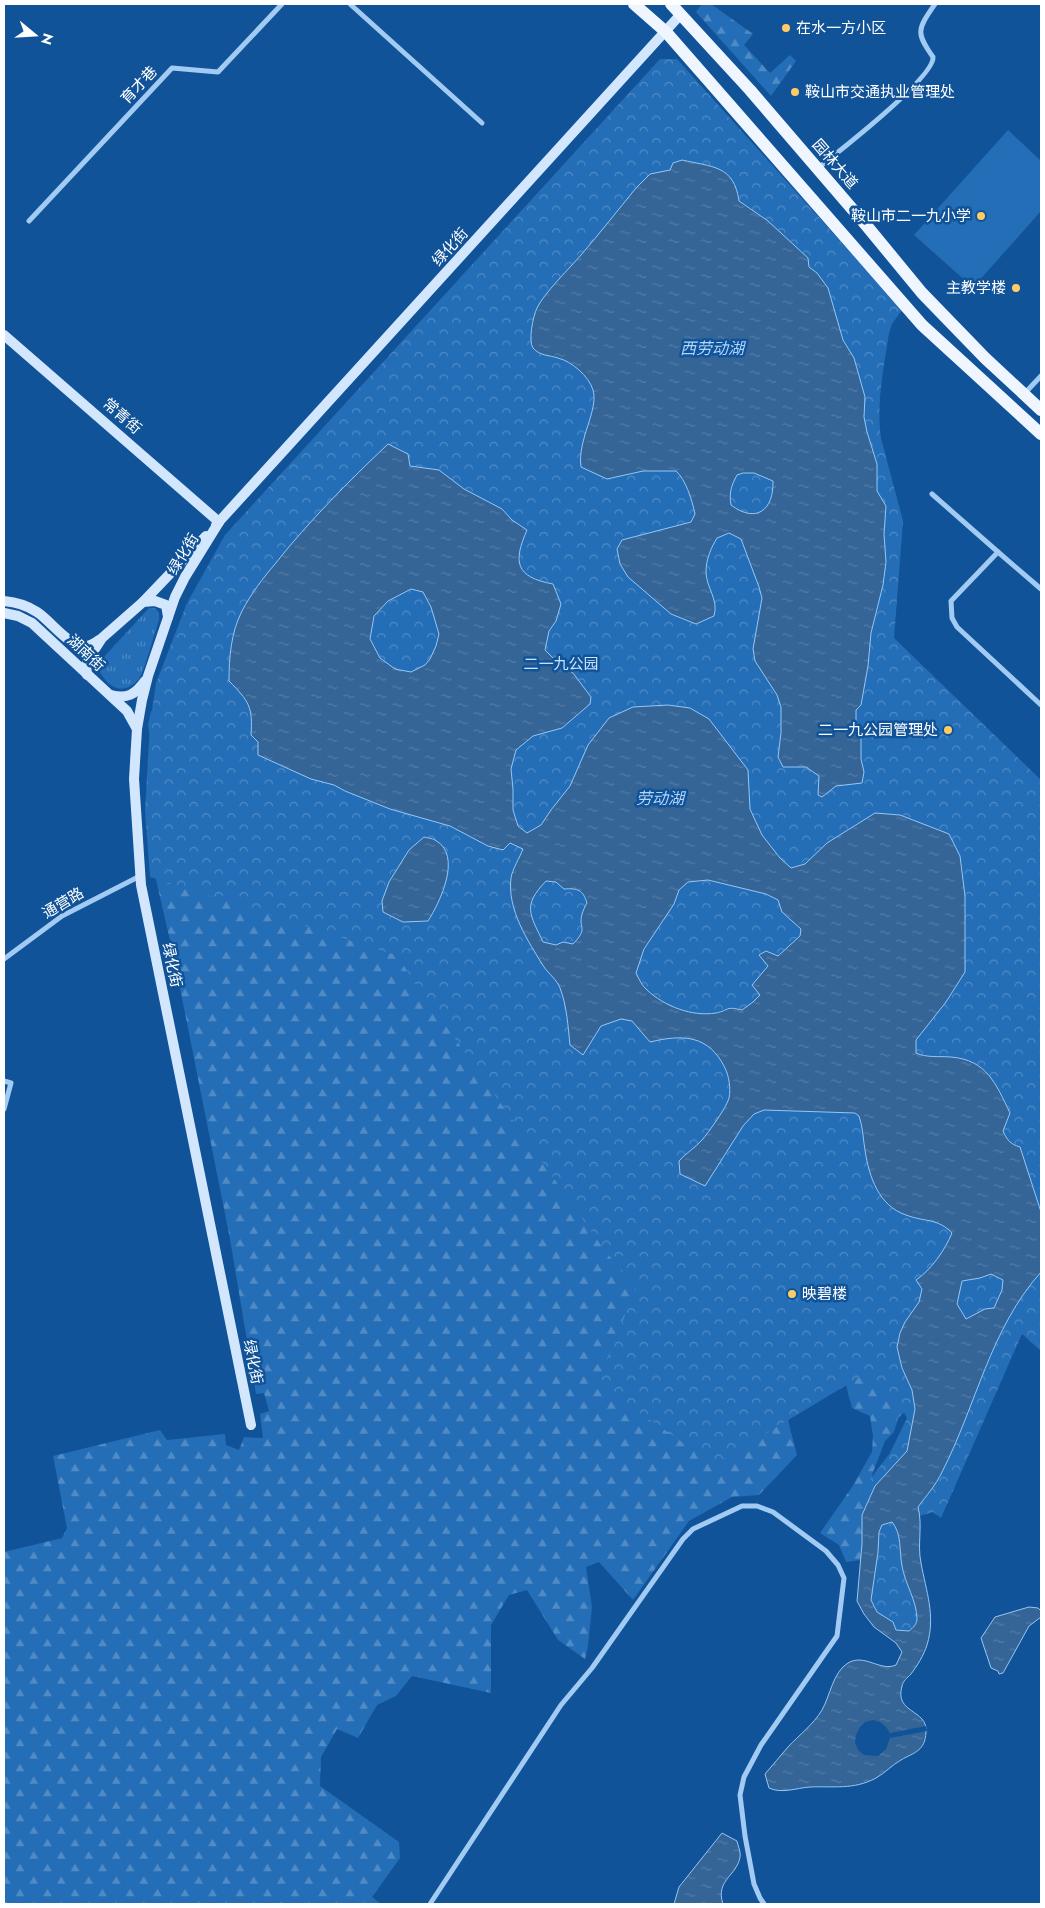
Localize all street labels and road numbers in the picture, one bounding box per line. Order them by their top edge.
street label: 育才巷 [116,61,162,109]
street label: 园林大道 [807,134,863,194]
street label: 绿化街 [427,223,473,271]
street label: 常青街 [98,393,146,439]
street label: 绿化街 [162,529,204,579]
street label: 湖南街 [62,630,110,676]
street label: 通营路 [38,882,88,924]
street label: 绿化街 [157,941,187,989]
street label: 绿化街 [238,1338,268,1386]

